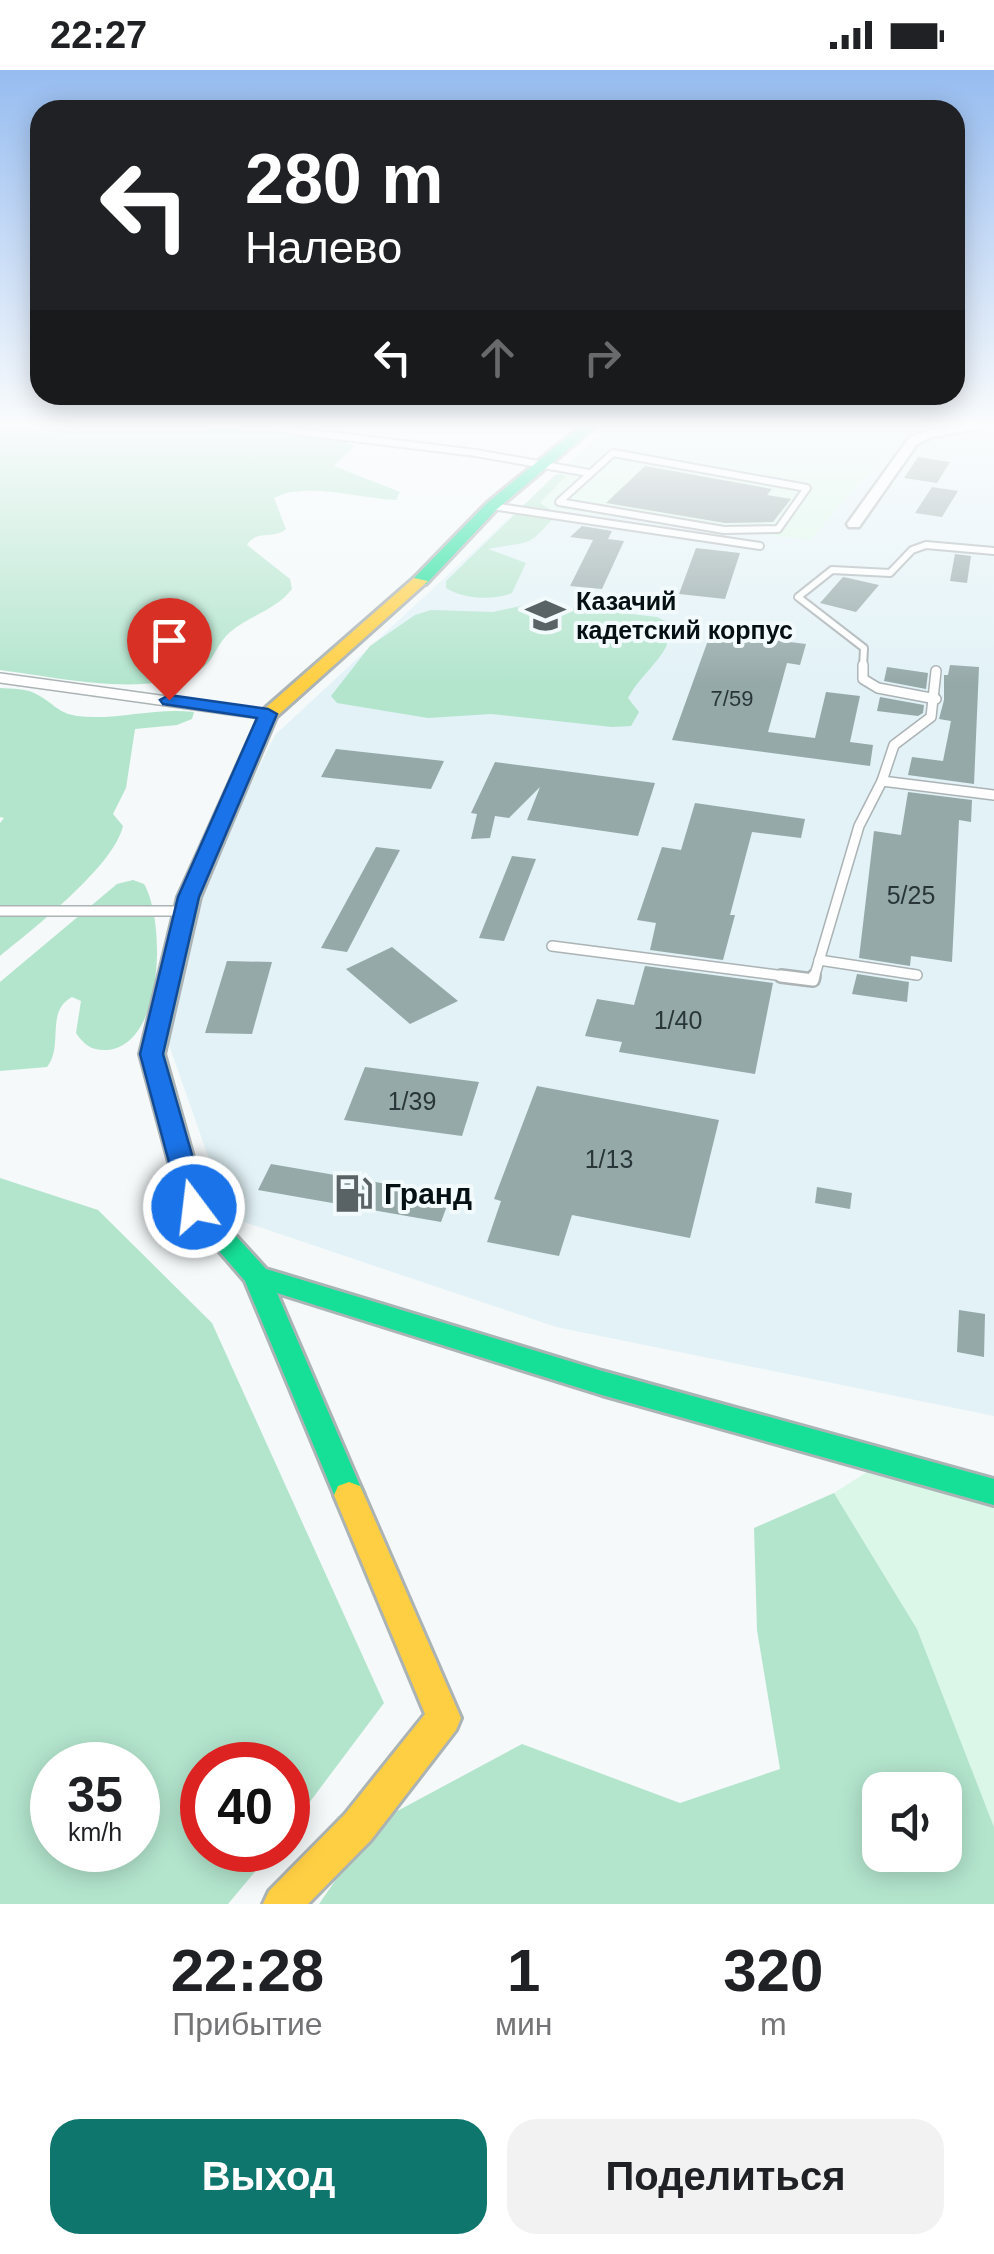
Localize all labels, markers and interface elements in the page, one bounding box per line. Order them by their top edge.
text: 22:27 [50,14,147,56]
icon: left [80,140,210,270]
text: 280 m [245,140,443,218]
text: Налево [245,222,402,273]
icon: left [365,330,420,385]
icon: ahead [470,330,525,385]
icon: right [575,330,630,385]
place label: Казачий кадетский корпус [576,587,793,644]
school or university icon: Казачий кадетский корпус [525,594,567,636]
pin [127,598,212,701]
icon: arrive [142,613,197,668]
house number: 7/59 [711,686,753,711]
house number: 5/25 [887,881,935,909]
house number: 1/40 [654,1006,702,1034]
house number: 1/39 [388,1087,436,1115]
house number: 1/13 [585,1145,633,1173]
position arrow [142,1155,246,1259]
fuel station icon: Гранд [333,1172,375,1214]
place label: Гранд [384,1177,472,1210]
speed limit sign: 40 [180,1742,310,1872]
text: 35 [67,1767,123,1823]
map controls [862,1772,962,1872]
button: sound [862,1772,962,1872]
text: km/h [68,1818,122,1846]
text: 22:28 [171,1937,324,2004]
text: 1 [507,1937,540,2004]
text: 320 [723,1937,823,2004]
text: Прибытие [172,2006,323,2042]
text: мин [495,2006,552,2042]
text: m [760,2006,787,2042]
button: Выход [50,2119,487,2234]
button: Поделиться [507,2119,944,2234]

